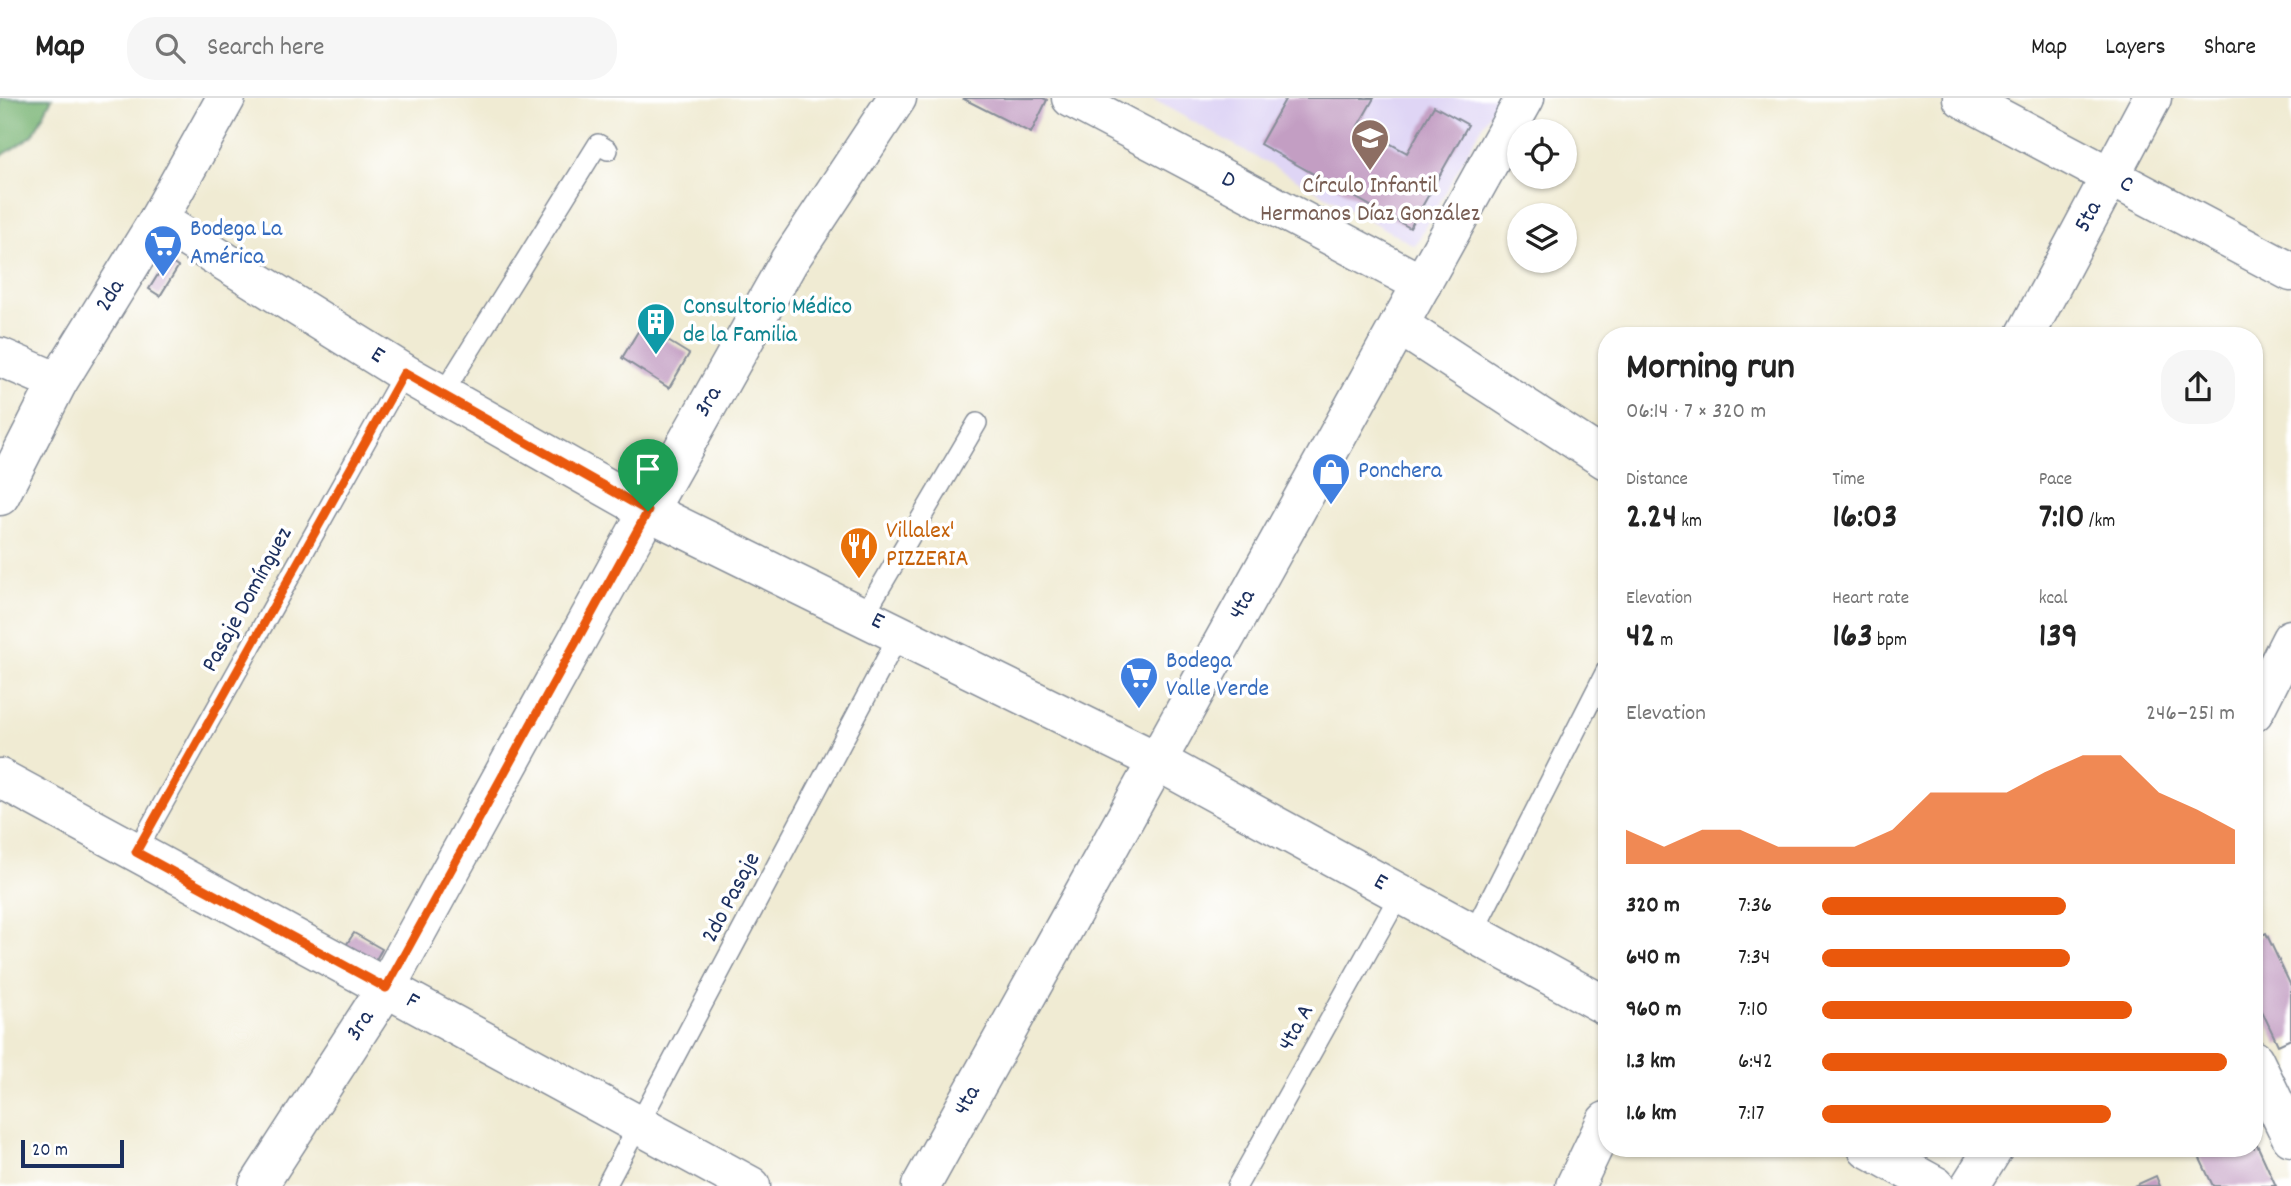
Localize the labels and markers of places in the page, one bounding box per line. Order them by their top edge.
school or university icon: Círculo Infantil Hermanos Díaz González [1349,117,1391,172]
place label: Círculo Infantil Hermanos Díaz González [1260,170,1480,232]
place label: Bodega La América [190,213,283,275]
supermarket icon: Bodega La América [142,223,184,278]
place label: Consultorio Médico de la Familia [683,291,852,353]
building icon: Consultorio Médico de la Familia [635,301,677,356]
pin [618,439,678,511]
shop icon: Ponchera [1310,451,1352,506]
place label: Ponchera [1358,455,1443,489]
place label: Villalex' PIZZERIA [886,515,969,577]
restaurant icon: Villalex' PIZZERIA [838,525,880,580]
place label: Bodega Valle Verde [1166,645,1269,707]
supermarket icon: Bodega Valle Verde [1118,655,1160,710]

